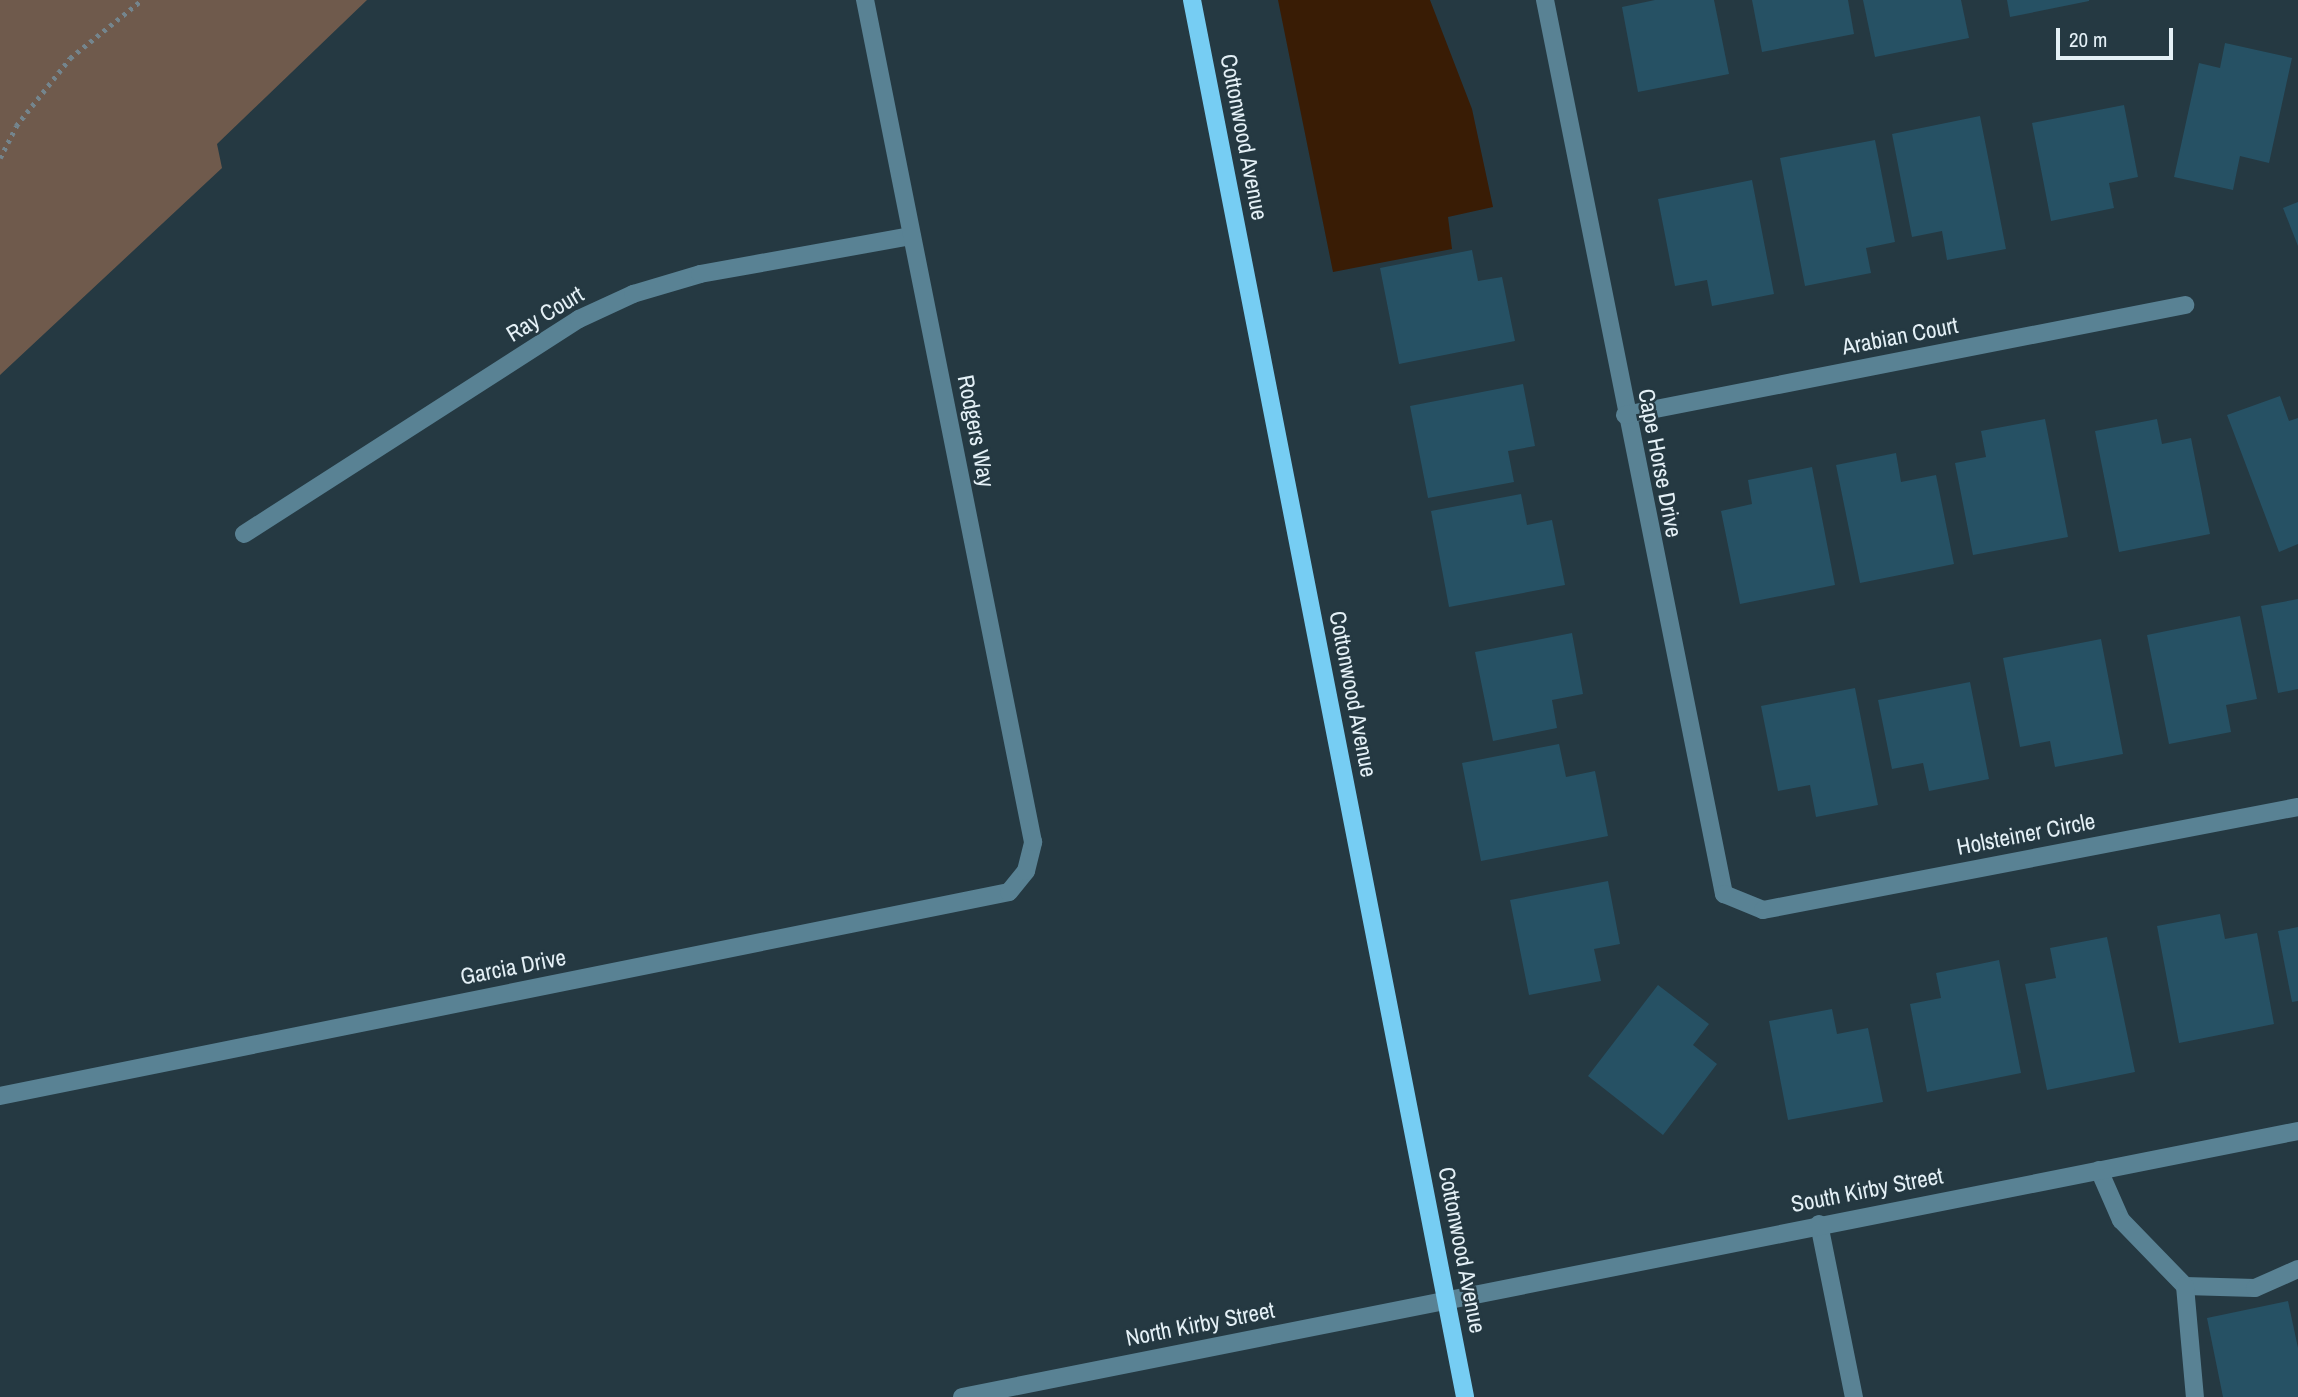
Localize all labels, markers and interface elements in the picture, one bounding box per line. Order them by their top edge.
scale bar [2060,14,2177,58]
text: 20 m [2069,25,2107,54]
street label: Cottonwood Avenue [1214,51,1274,223]
street label: Ray Court [502,280,588,348]
street label: Arabian Court [1840,311,1960,361]
street label: Rodgers Way [952,373,1000,489]
street label: Cape Horse Drive [1632,386,1688,540]
street label: Cottonwood Avenue [1323,608,1383,780]
street label: Holsteiner Circle [1954,807,2098,861]
street label: Garcia Drive [458,943,568,991]
street label: South Kirby Street [1789,1162,1945,1218]
street label: Cottonwood Avenue [1432,1164,1492,1336]
street label: North Kirby Street [1123,1296,1277,1352]

